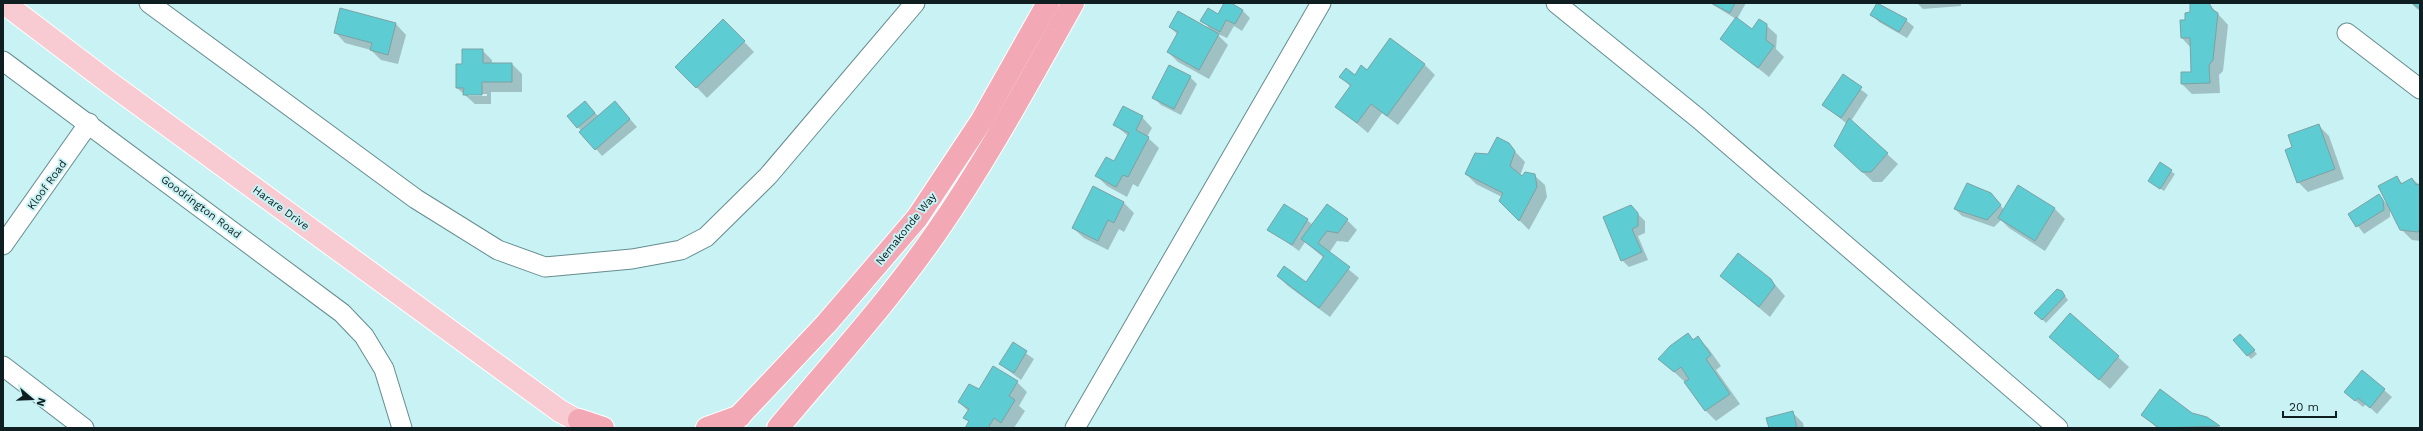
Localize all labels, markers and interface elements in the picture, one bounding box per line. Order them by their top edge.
street label: Kloof Road [25,158,69,212]
street label: Goodrington Road [158,173,244,241]
street label: Harare Drive [250,183,312,233]
street label: Nemakonde Way [873,190,939,268]
north arrow [12,379,52,419]
scale bar [2283,393,2336,419]
text: N [34,396,48,408]
text: 20 m [2289,400,2319,414]

